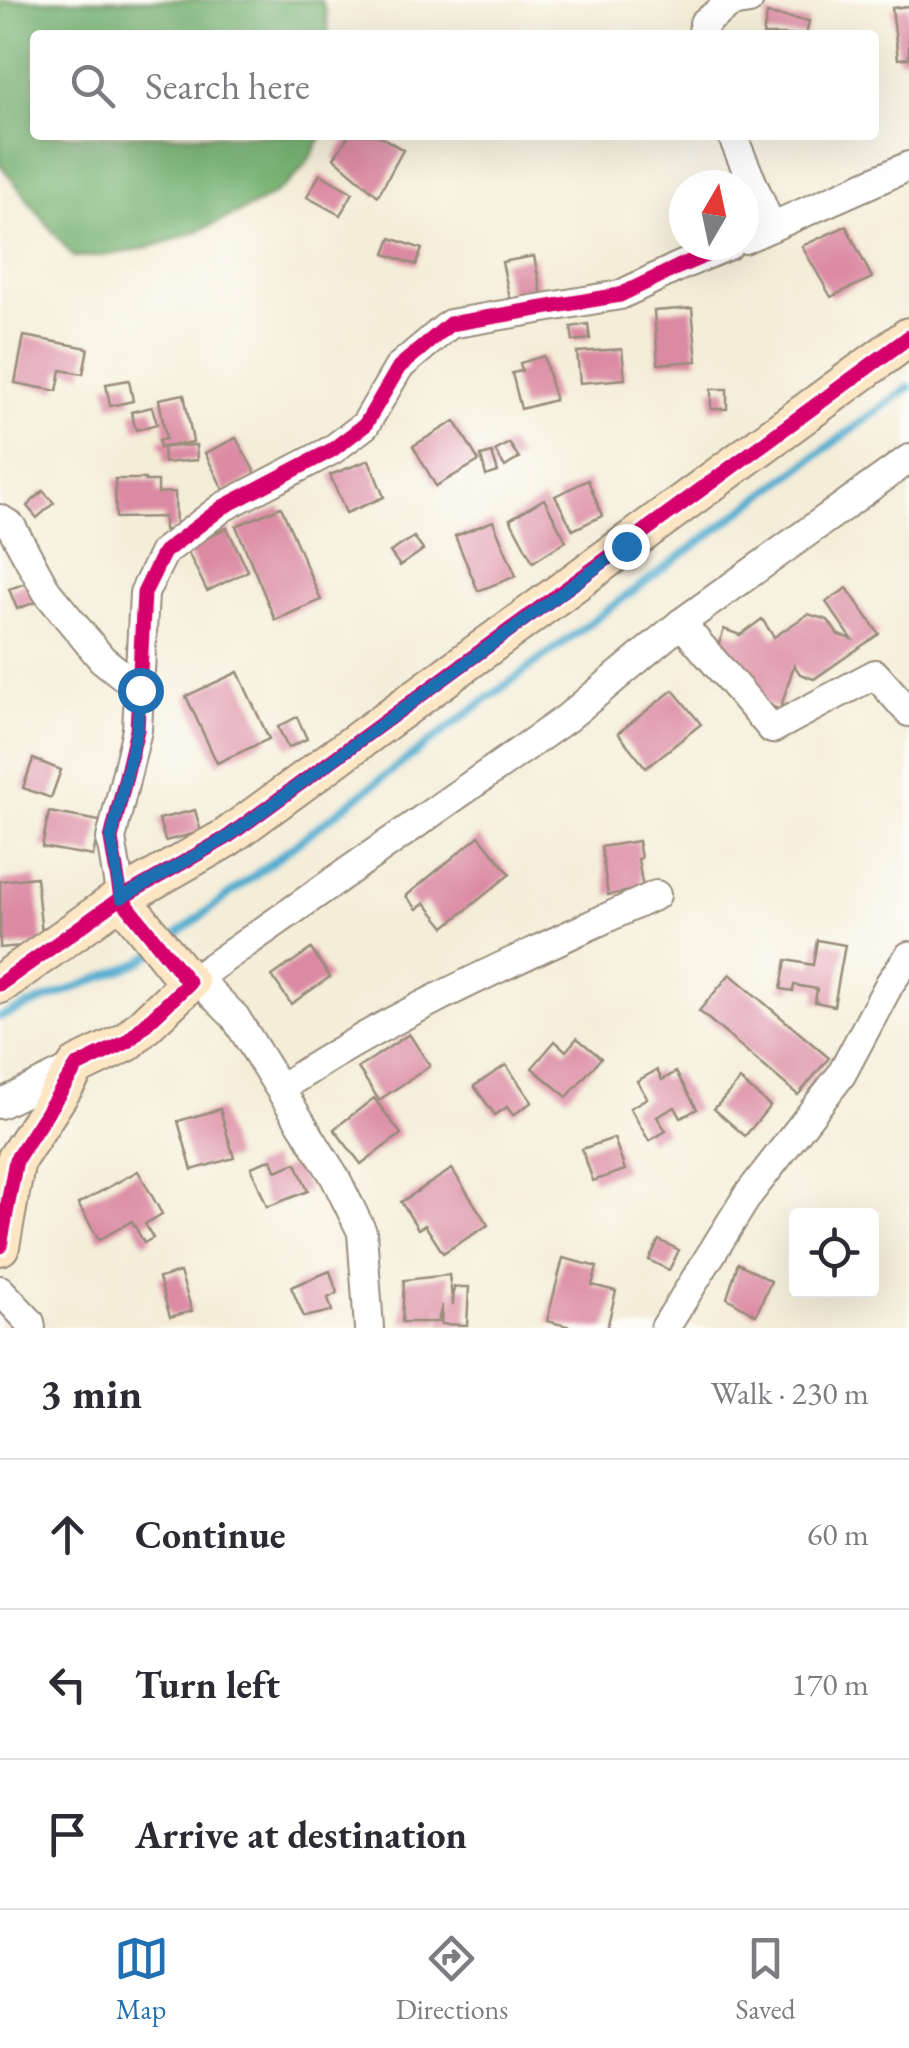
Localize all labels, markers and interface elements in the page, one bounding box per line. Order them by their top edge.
search box [30,30,879,140]
icon: search [65,58,120,113]
text: Search here [145,61,310,110]
north arrow [669,170,759,260]
route end [604,524,650,570]
route start [118,668,164,714]
map controls [789,1208,879,1298]
button: locate [789,1208,879,1298]
text: 3 min [40,1366,142,1421]
text: Walk · 230 m [711,1372,869,1414]
icon: ahead [40,1507,95,1562]
text: Continue [135,1510,286,1559]
text: 60 m [807,1513,869,1555]
icon: left [40,1657,95,1712]
text: Turn left [135,1660,280,1709]
text: 170 m [792,1663,869,1705]
icon: arrive [40,1807,95,1862]
text: Arrive at destination [135,1810,467,1859]
tab: Map [114,1931,169,2027]
tab: Directions [396,1931,508,2027]
tab: Saved [735,1931,795,2027]

